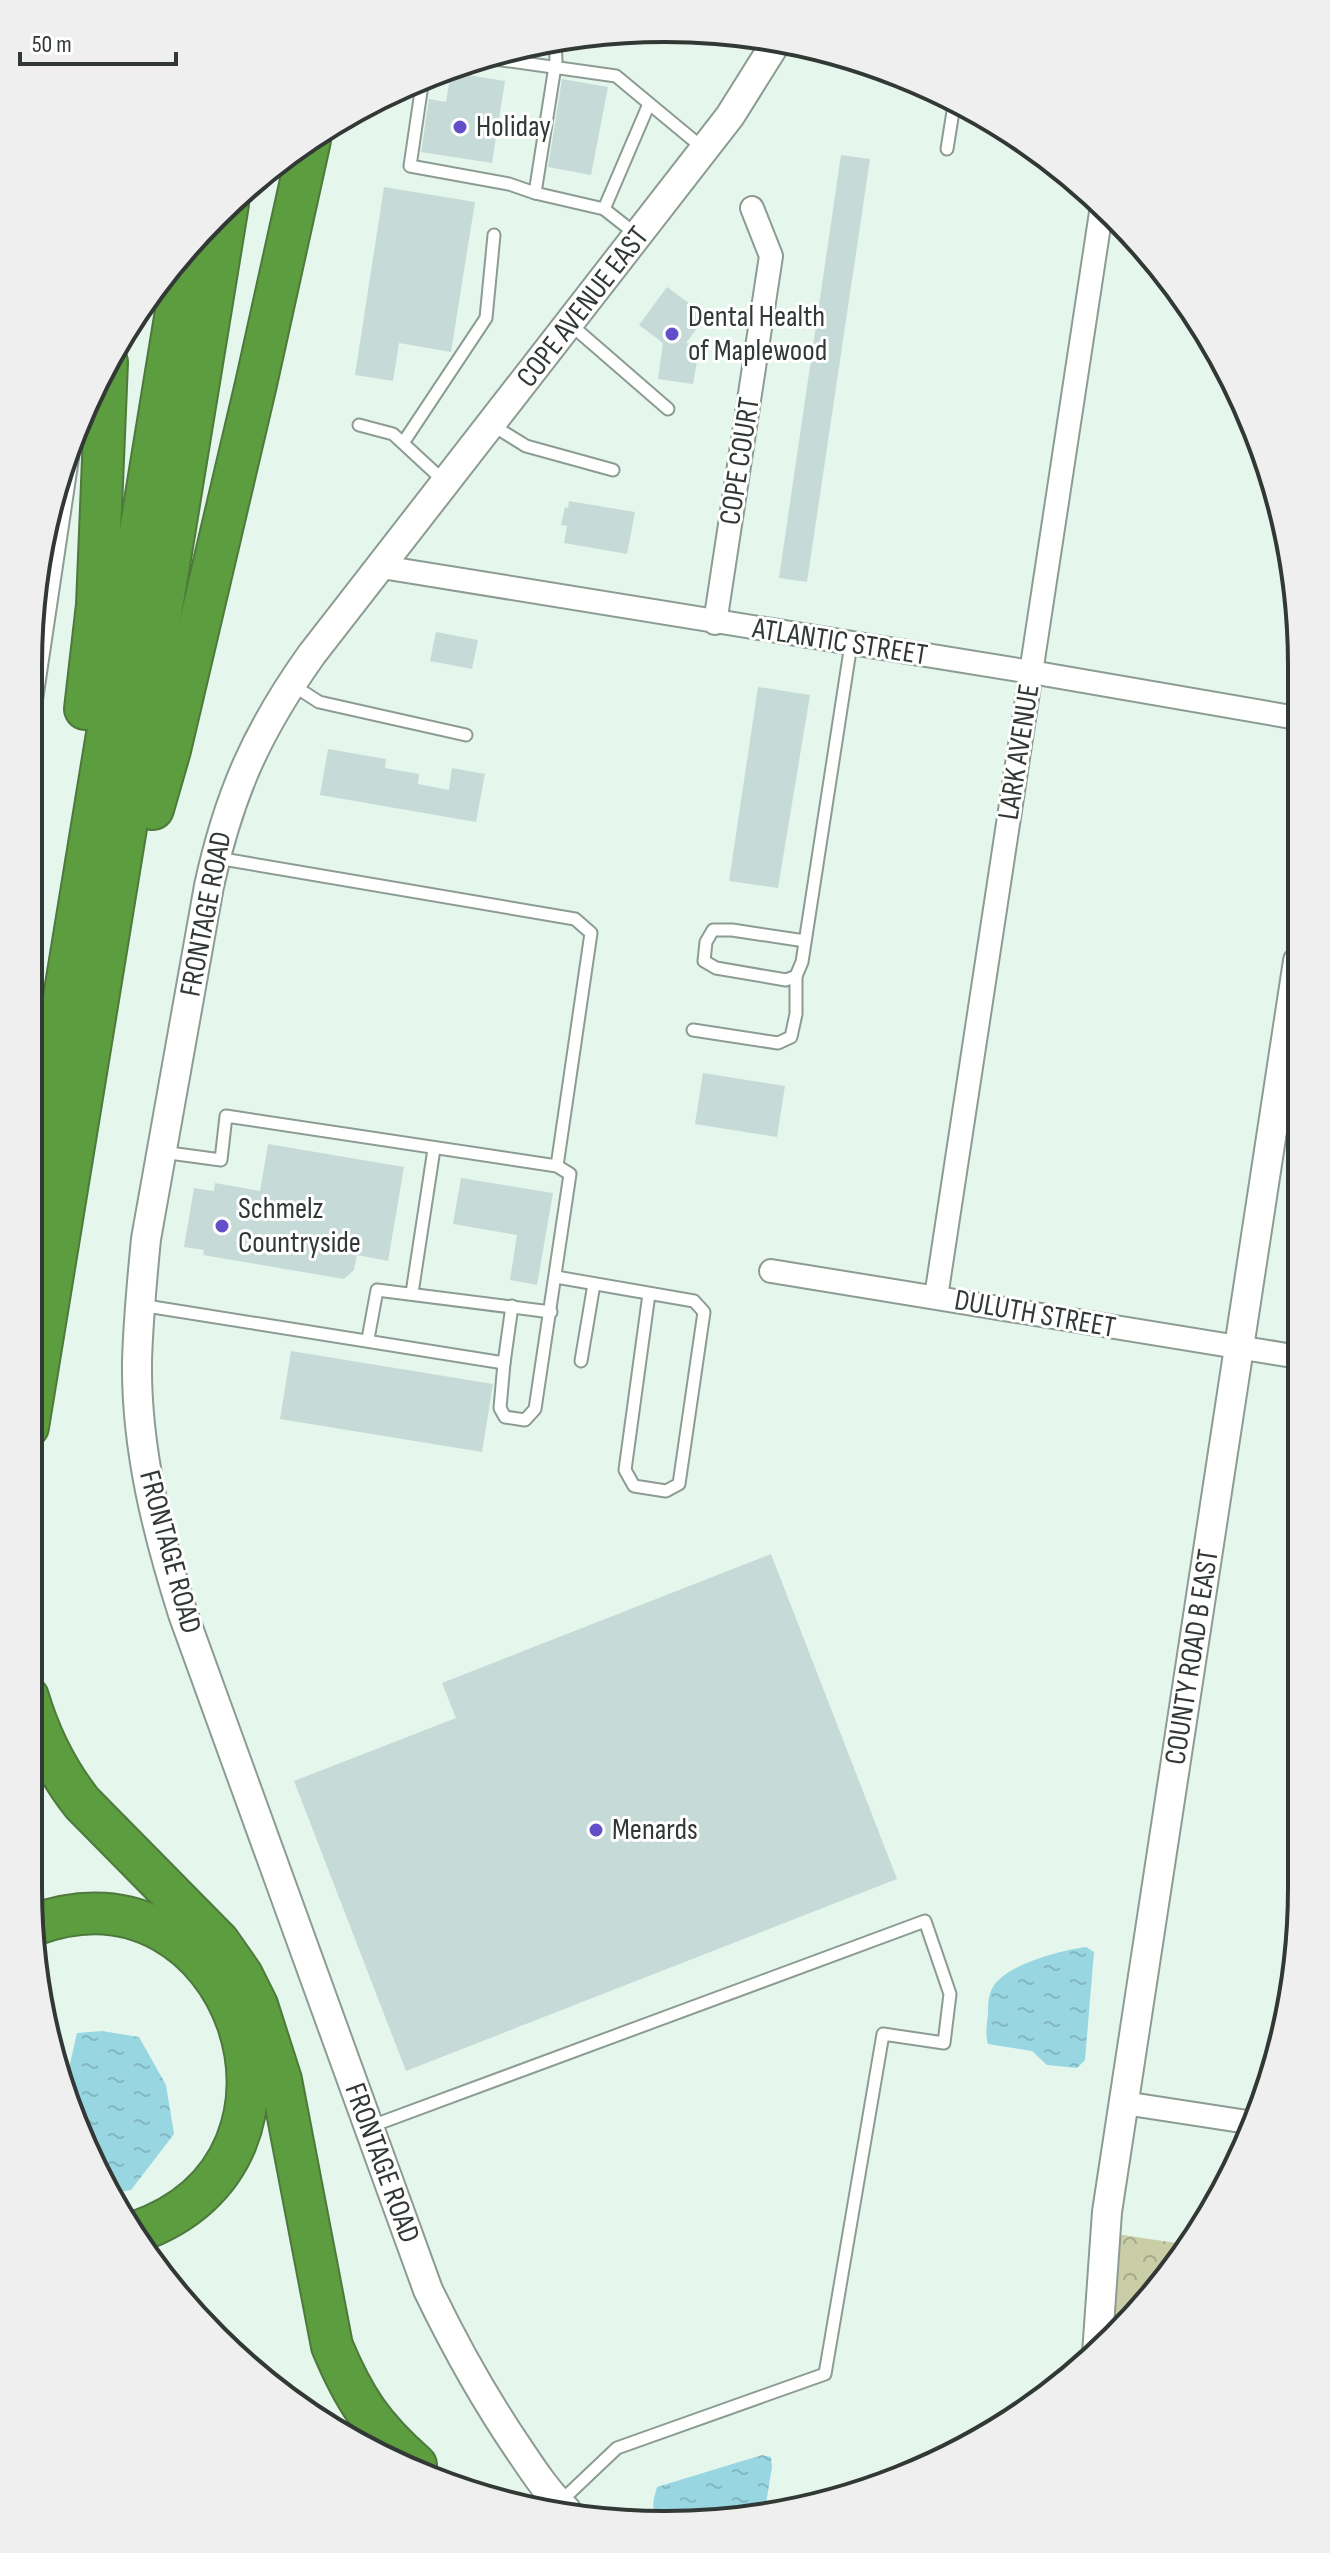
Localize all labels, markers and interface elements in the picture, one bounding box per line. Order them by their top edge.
scale bar [20,16,176,66]
text: 50 m [32,30,72,59]
place label: Holiday [476,109,551,145]
marker: Holiday [451,118,469,136]
street label: COPE AVENUE EAST [509,220,657,394]
place label: Dental Health of Maplewood [688,299,827,369]
marker: Dental Health of Maplewood [663,325,681,343]
street label: COPE COURT [712,395,768,527]
street label: ATLANTIC STREET [749,610,930,674]
street label: LARK AVENUE [991,682,1047,822]
street label: FRONTAGE ROAD [172,829,240,999]
place label: Schmelz Countryside [238,1191,361,1261]
marker: Schmelz Countryside [213,1217,231,1235]
street label: DULUTH STREET [952,1282,1118,1346]
street label: FRONTAGE ROAD [131,1467,209,1637]
street label: COUNTY ROAD B EAST [1157,1547,1227,1767]
place label: Menards [612,1812,698,1848]
marker: Menards [587,1821,605,1839]
street label: FRONTAGE ROAD [336,2078,428,2248]

